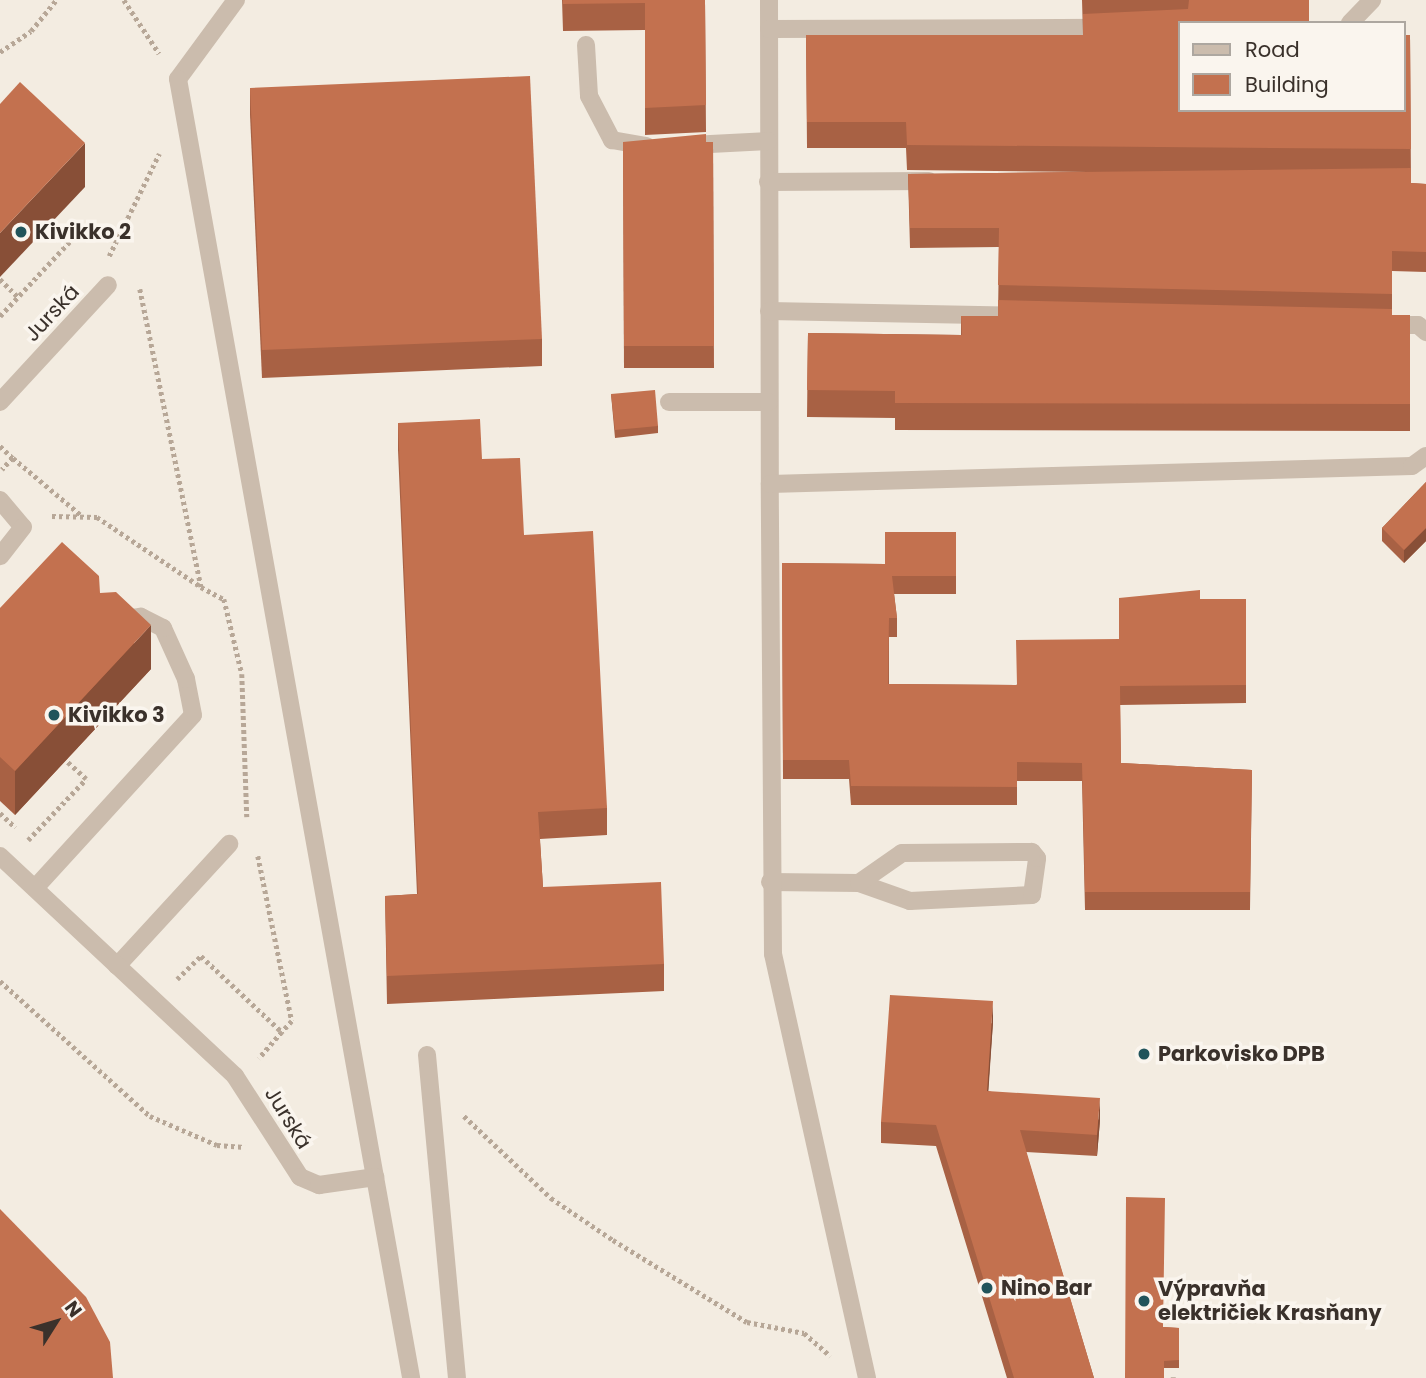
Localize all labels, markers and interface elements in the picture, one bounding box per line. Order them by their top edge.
legend [1178,21,1405,112]
text: Road [1245,35,1300,64]
text: Building [1245,70,1329,99]
place label: Kivikko 2 [35,219,131,245]
marker: Kivikko 2 [13,224,29,240]
street label: Jurská [19,279,85,347]
place label: Kivikko 3 [68,702,165,728]
marker: Kivikko 3 [46,707,62,723]
place label: Parkovisko DPB [1158,1041,1325,1067]
marker: Parkovisko DPB [1136,1046,1152,1062]
street label: Jurská [259,1082,317,1154]
place label: Nino Bar [1001,1275,1092,1301]
place label: Výpravňa električiek Krasňany [1158,1276,1381,1326]
marker: Nino Bar [979,1280,995,1296]
north arrow [21,1287,91,1357]
marker: Výpravňa električiek Krasňany [1136,1293,1152,1309]
text: N [58,1295,88,1323]

